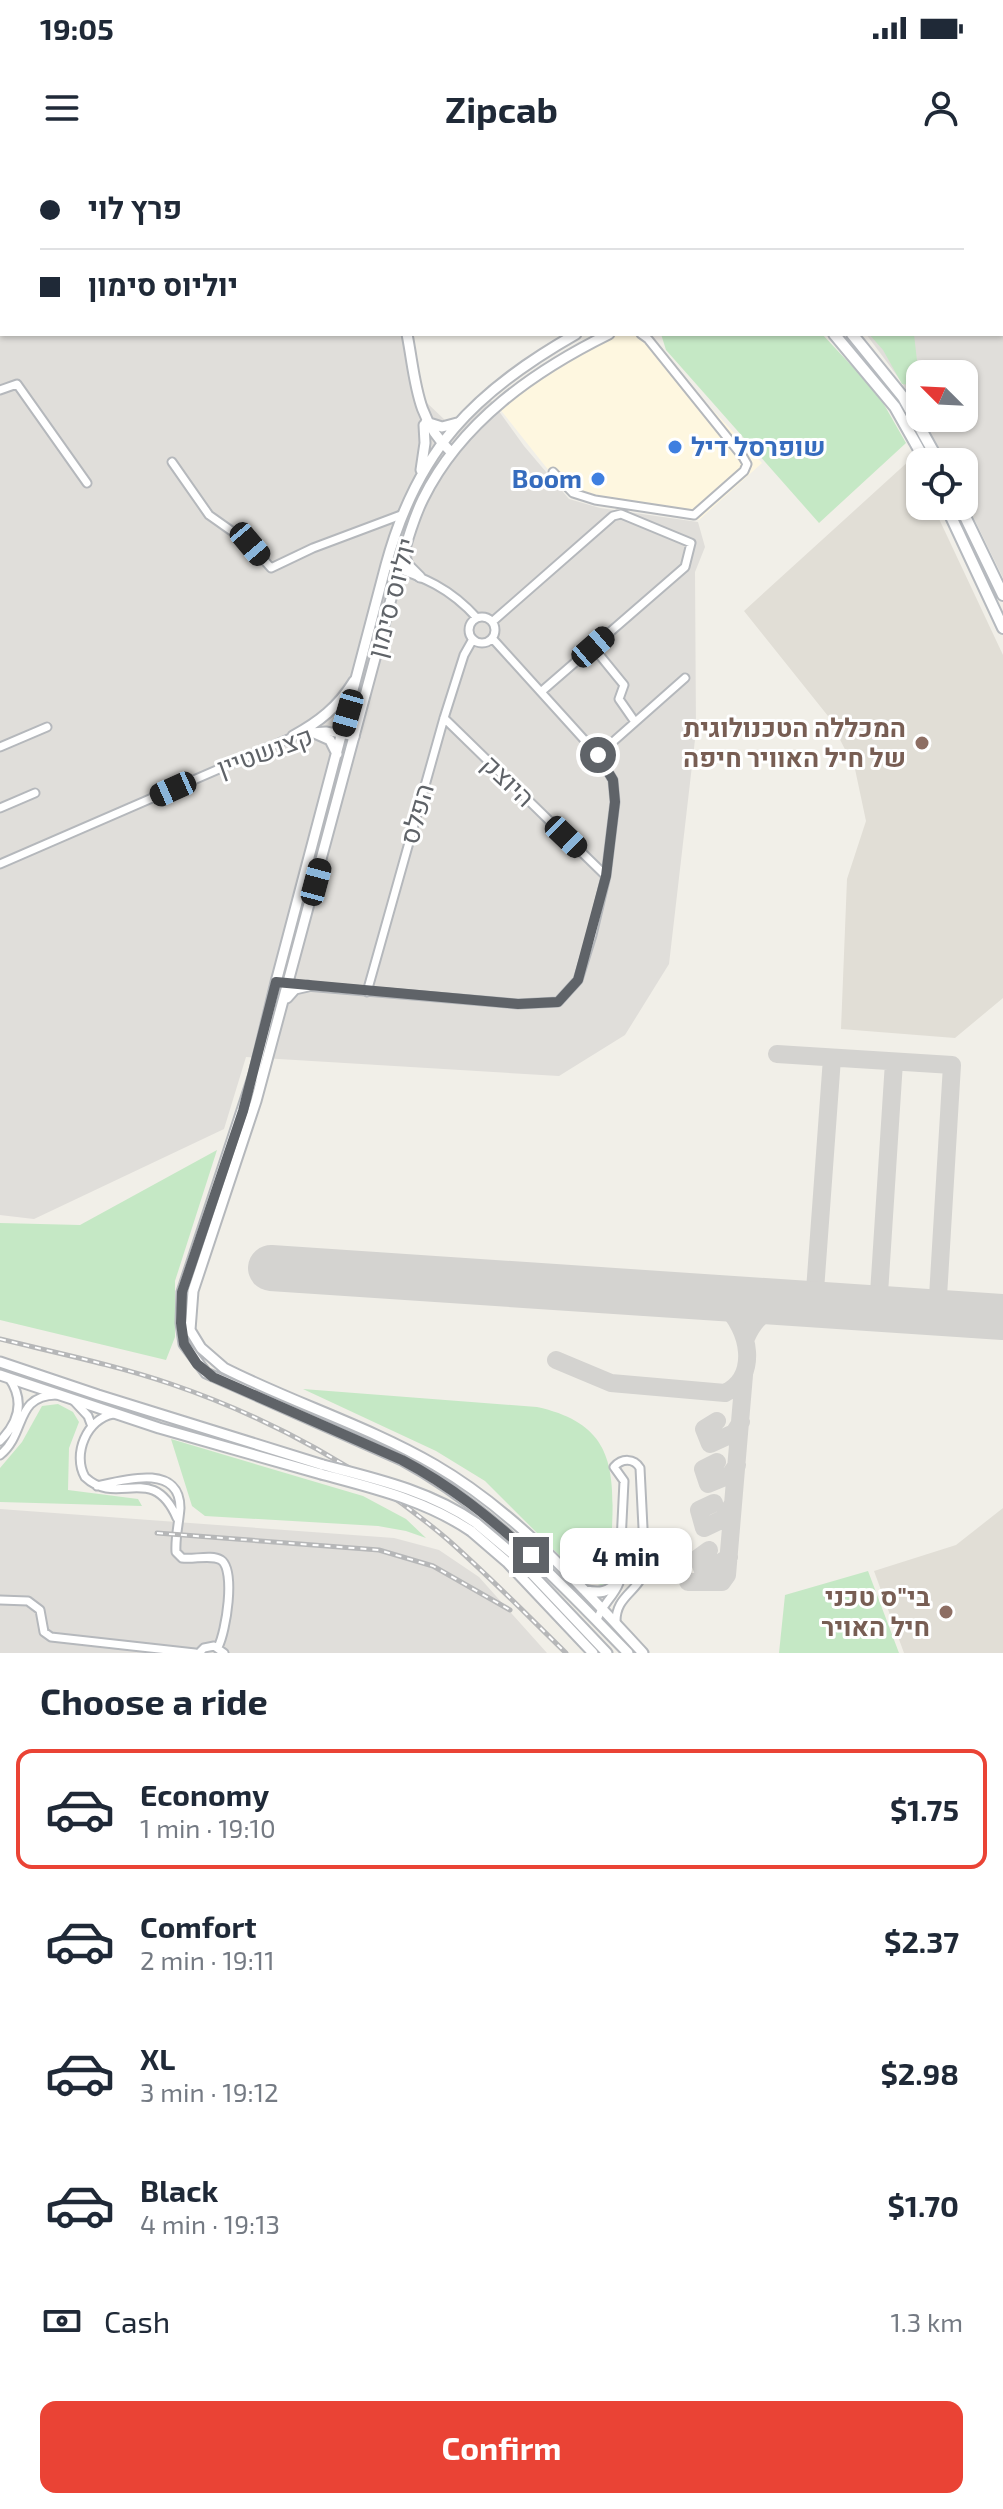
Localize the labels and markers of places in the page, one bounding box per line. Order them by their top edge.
place label: שופרסל דיל [691,430,826,461]
marker: שופרסל דיל [666,438,684,456]
place label: Boom [512,462,582,493]
marker: Boom [589,470,607,488]
place label: המכללה הטכנולוגית של חיל האוויר חיפה [683,711,906,772]
marker: המכללה הטכנולוגית של חיל האוויר חיפה [913,734,931,752]
place label: בי"ס טכני חיל האויר [822,1580,930,1641]
marker: בי"ס טכני חיל האויר [937,1603,955,1621]

